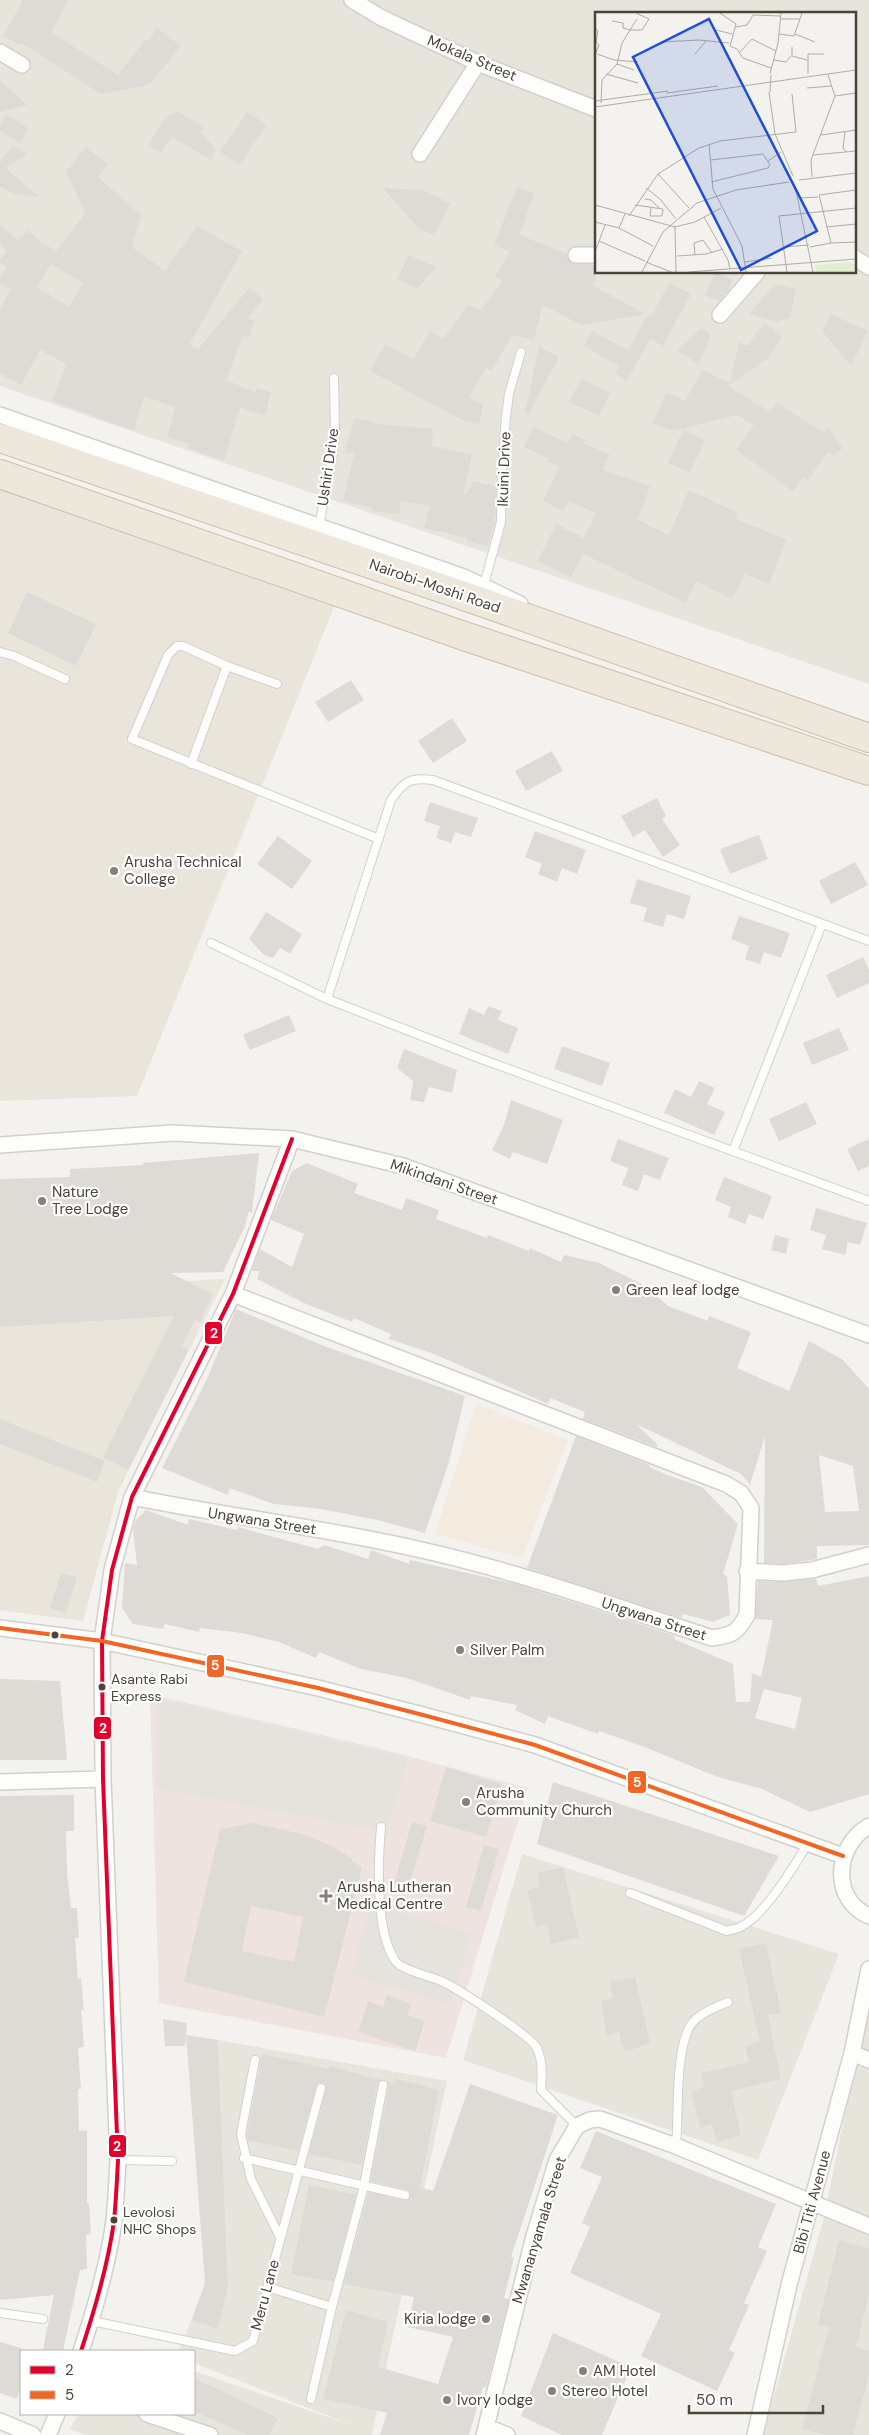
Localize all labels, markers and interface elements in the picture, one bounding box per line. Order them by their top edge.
inset map [595,12,856,274]
street label: Mokala Street [424,30,520,86]
street label: Ushiri Drive [313,427,343,507]
street label: Ikuini Drive [493,431,515,507]
street label: Nairobi-Moshi Road [367,554,503,618]
place label: Arusha Technical College [124,852,242,889]
marker: Arusha Technical College [108,865,120,877]
street label: Mikindani Street [388,1154,500,1210]
place label: Nature Tree Lodge [52,1182,128,1219]
marker: Nature Tree Lodge [36,1195,48,1207]
place label: Green leaf lodge [626,1280,740,1300]
marker: Green leaf lodge [610,1284,622,1296]
line badge: 2 [204,1321,223,1345]
text: 2 [210,1324,218,1342]
street label: Ungwana Street [206,1503,318,1539]
street label: Ungwana Street [599,1593,709,1645]
unlabelled marker [50,1630,60,1640]
place label: Silver Palm [470,1640,544,1660]
marker: Silver Palm [454,1644,466,1656]
line badge: 5 [206,1654,225,1678]
text: 5 [211,1656,219,1674]
place label: Asante Rabi Express [111,1670,188,1705]
marker: Asante Rabi Express [97,1682,107,1692]
line badge: 2 [93,1716,112,1740]
text: 2 [99,1719,107,1737]
line badge: 5 [627,1770,647,1794]
text: 5 [633,1773,641,1791]
place label: Arusha Community Church [476,1783,612,1820]
marker: Arusha Community Church [460,1796,472,1808]
place label: Arusha Lutheran Medical Centre [337,1877,451,1914]
marker: Arusha Lutheran Medical Centre [319,1889,333,1903]
line badge: 2 [108,2134,127,2158]
text: 2 [113,2137,121,2155]
street label: Bibi Titi Avenue [789,2148,835,2256]
street label: Mwananyamala Street [507,2154,571,2306]
place label: Levolosi NHC Shops [123,2203,196,2238]
marker: Levolosi NHC Shops [109,2215,119,2225]
street label: Meru Lane [246,2257,284,2333]
place label: Kiria lodge [404,2309,476,2329]
marker: Kiria lodge [480,2313,492,2325]
legend [20,2350,195,2415]
text: 2 [65,2360,74,2380]
place label: AM Hotel [593,2361,656,2381]
marker: AM Hotel [577,2365,589,2377]
place label: Stereo Hotel [562,2381,648,2401]
scale bar [689,2382,823,2414]
text: 5 [65,2385,74,2405]
marker: Stereo Hotel [546,2385,558,2397]
place label: Ivory lodge [457,2390,533,2410]
text: 50 m [696,2390,733,2410]
marker: Ivory lodge [441,2394,453,2406]

